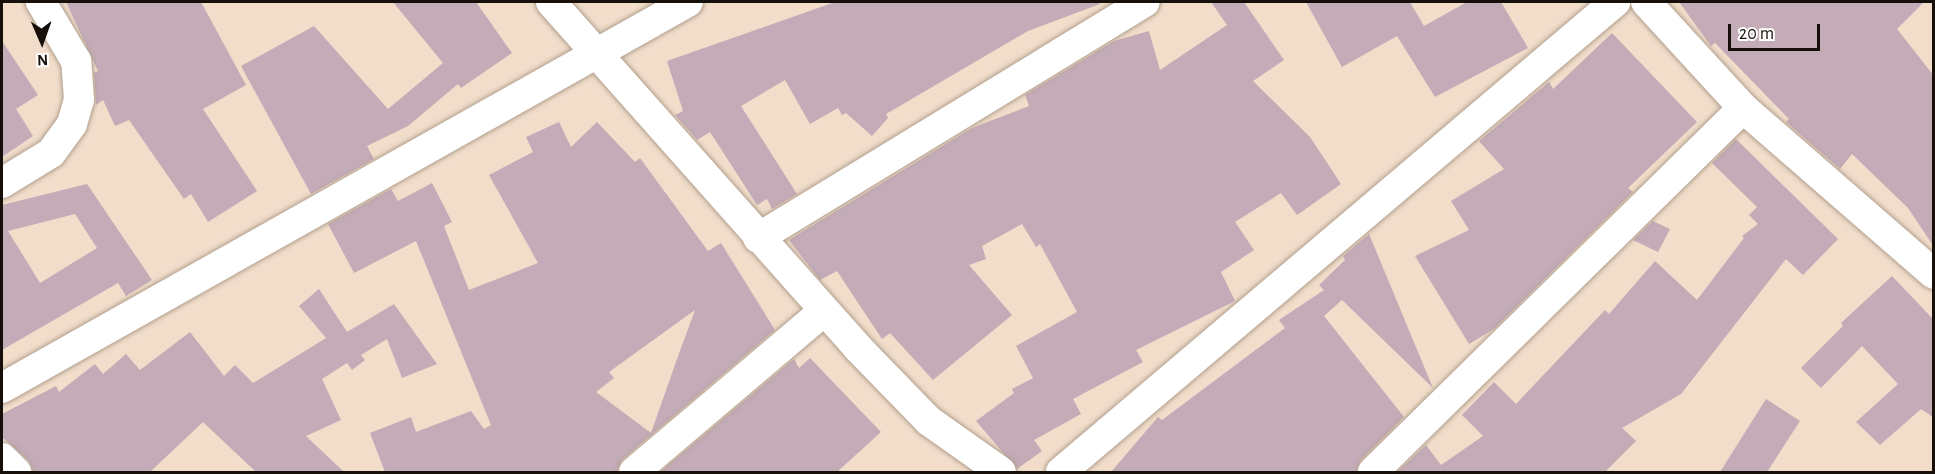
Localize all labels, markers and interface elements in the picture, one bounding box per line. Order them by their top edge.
north arrow [12,12,72,72]
scale bar [1731,12,1822,50]
text: 20 m [1739,25,1774,43]
text: N [37,52,48,68]

